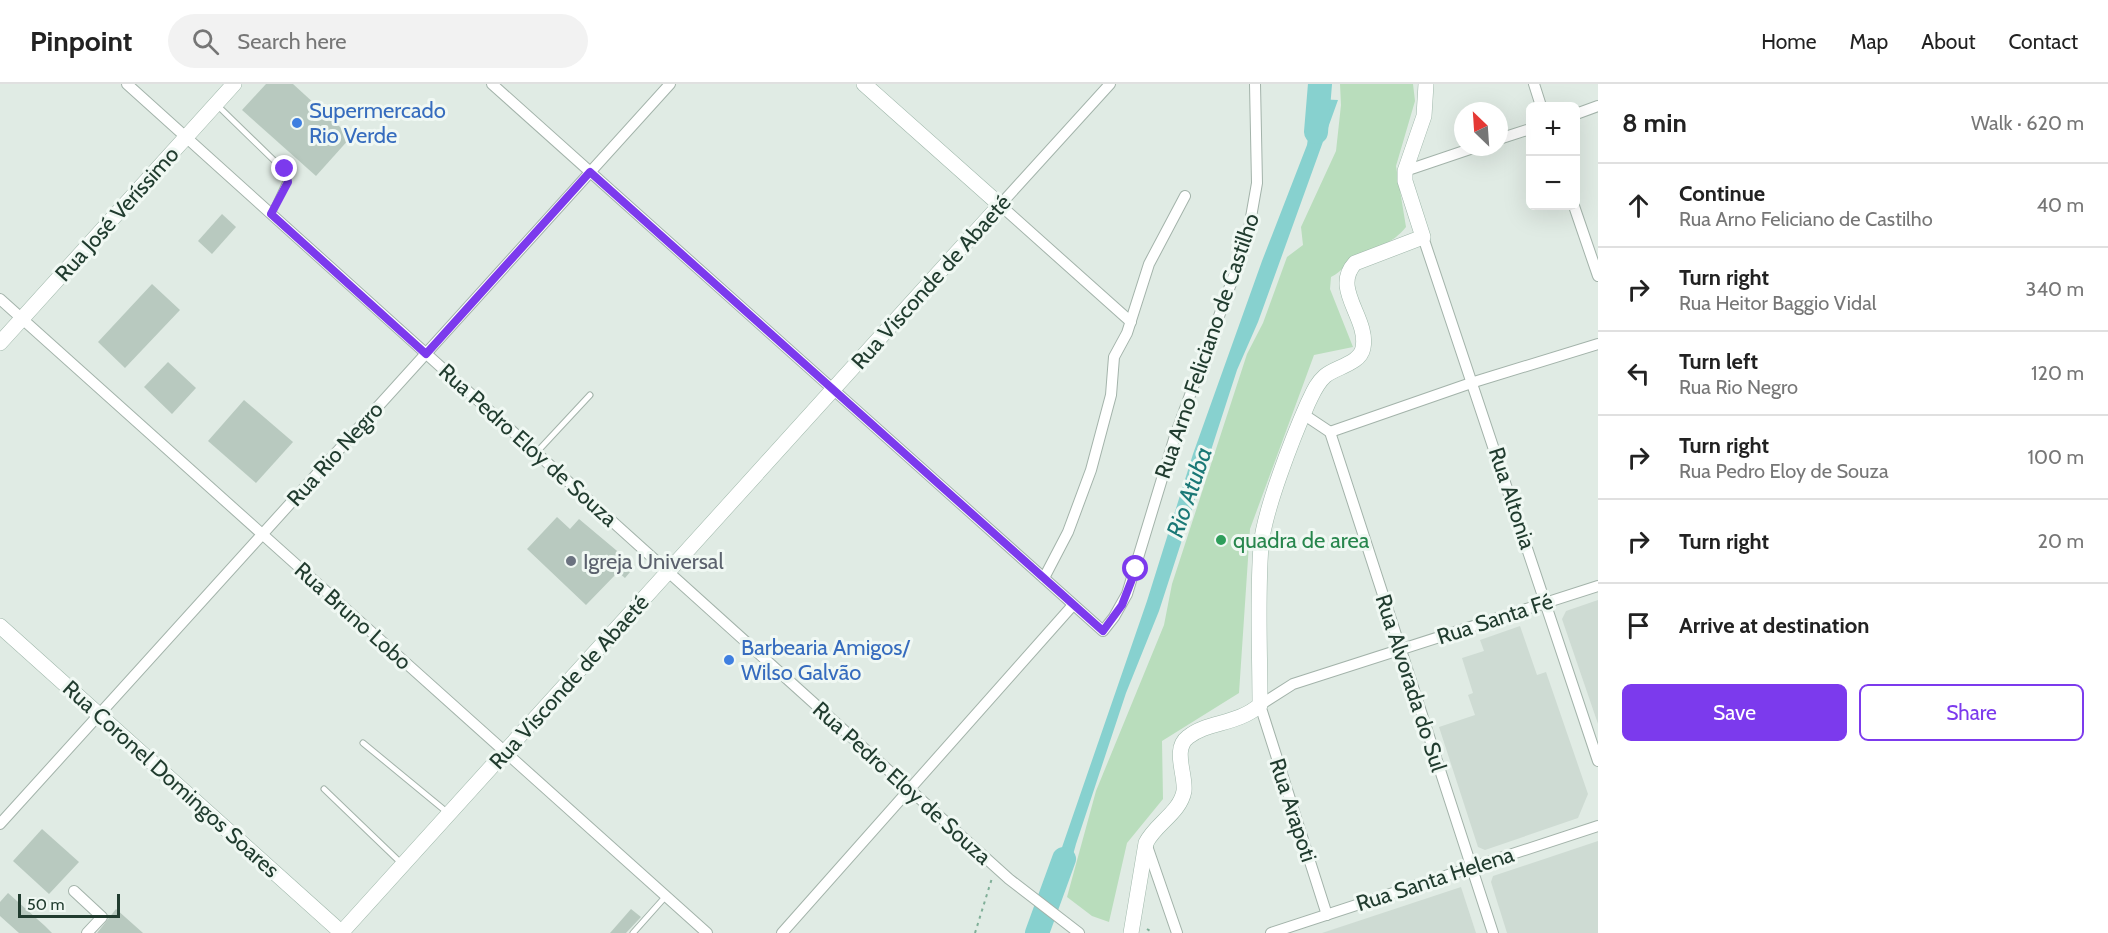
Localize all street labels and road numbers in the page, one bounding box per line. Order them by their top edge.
street label: Rua José Veríssimo [49,141,185,287]
street label: Rua Visconde de Abaeté [846,189,1016,375]
street label: Rua Arno Feliciano de Castilho [1149,210,1265,482]
street label: Rua Pedro Eloy de Souza [433,358,623,532]
street label: Rua Rio Negro [281,396,389,512]
street label: Rua Altonia [1483,444,1541,553]
street label: Rua Bruno Lobo [289,556,417,676]
street label: Rua Santa Fé [1434,588,1556,650]
street label: Rua Visconde de Abaeté [484,589,654,775]
street label: Rua Alvorada do Sul [1370,591,1453,776]
street label: Rua Coronel Domingos Soares [57,675,285,883]
street label: Rua Pedro Eloy de Souza [807,696,997,870]
street label: Rua Arapoti [1264,755,1322,865]
street label: Rua Santa Helena [1353,841,1518,917]

